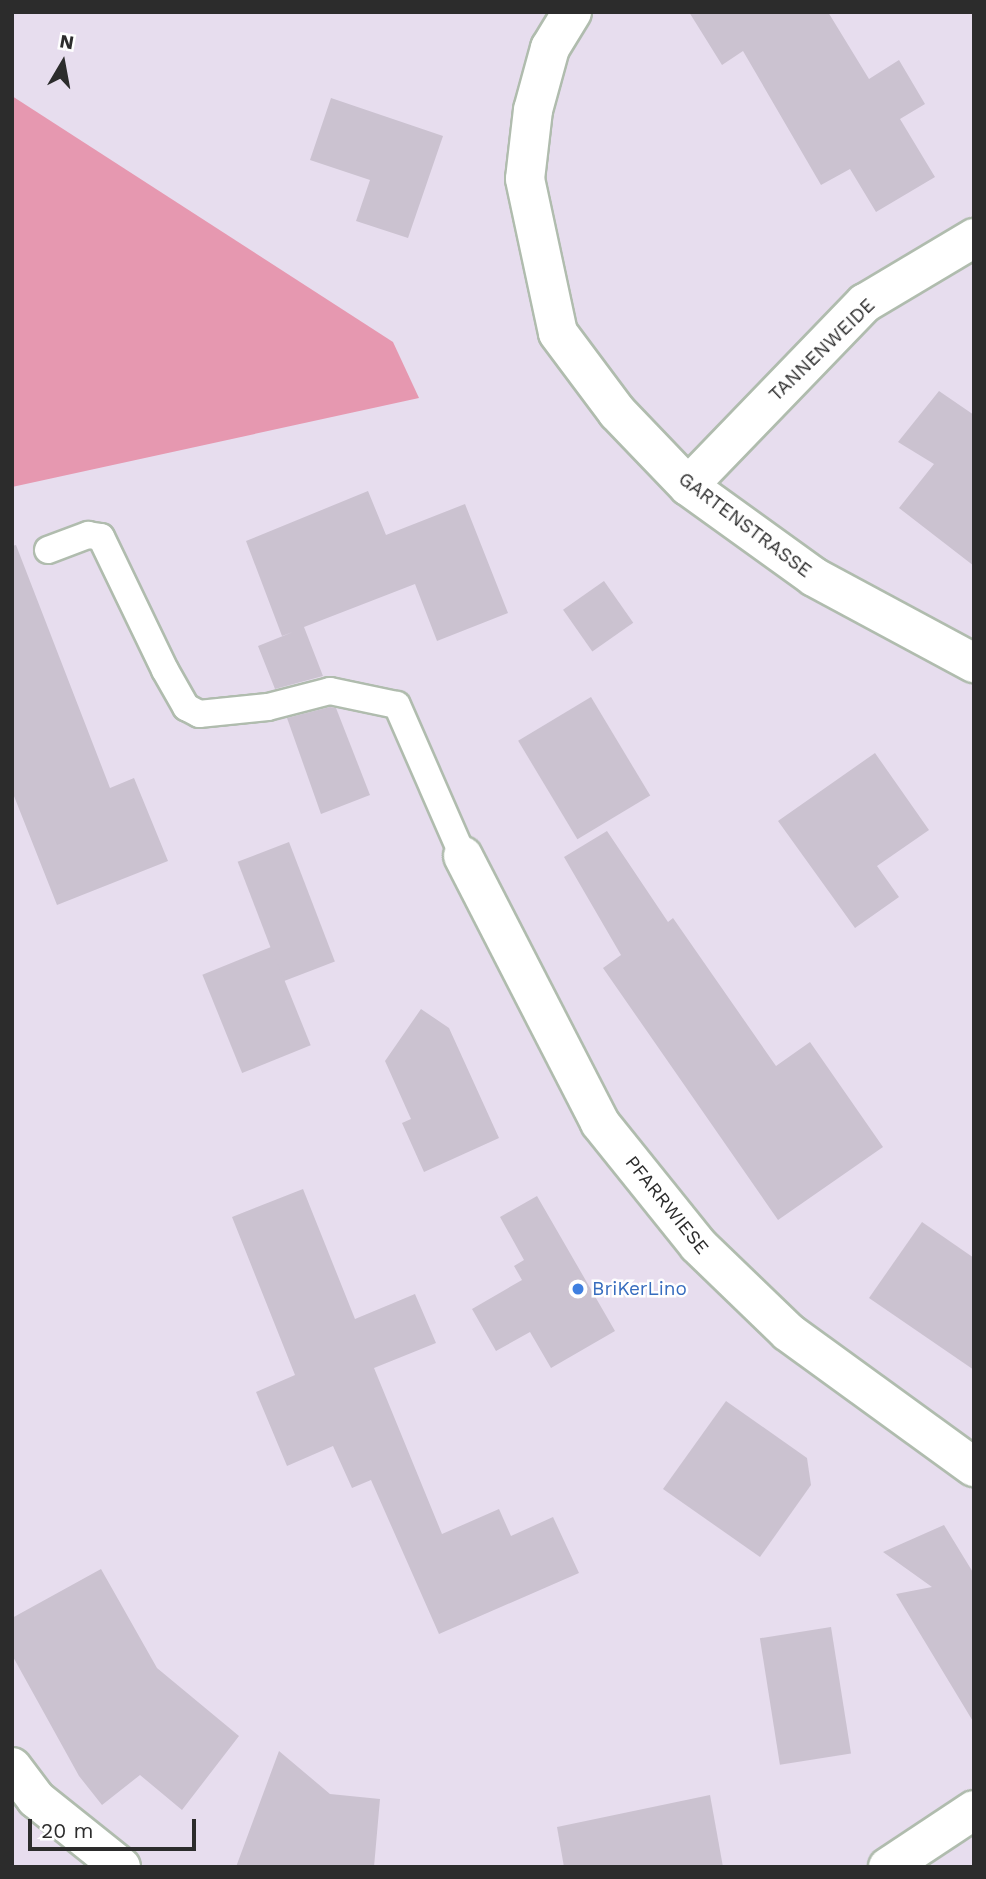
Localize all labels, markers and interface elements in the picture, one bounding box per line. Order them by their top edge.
north arrow [28,28,98,98]
text: N [58,29,76,54]
street label: TANNENWEIDE [764,294,880,406]
street label: GARTENSTRASSE [674,468,816,582]
street label: PFARRWIESE [620,1151,714,1259]
place label: BriKerLino [592,1278,687,1300]
marker: BriKerLino [570,1281,586,1297]
scale bar [32,1806,200,1850]
text: 20 m [41,1818,93,1843]

